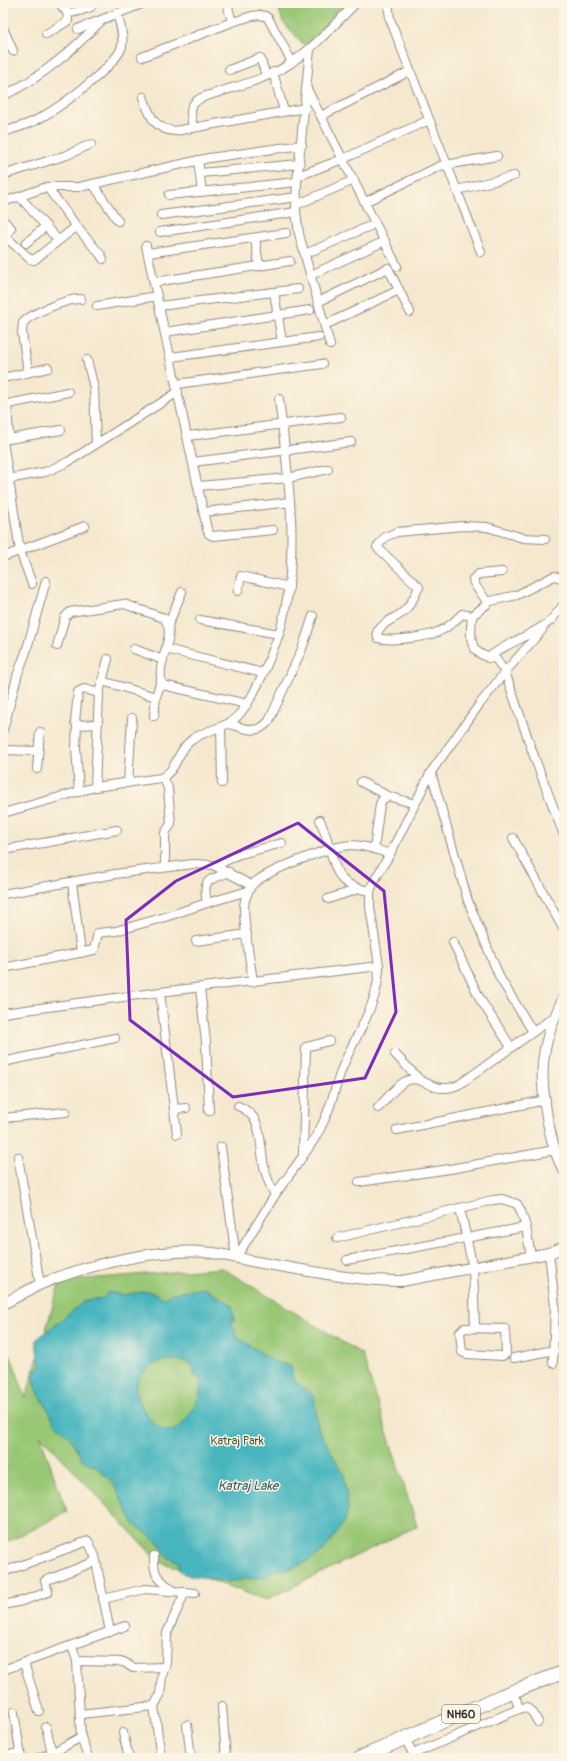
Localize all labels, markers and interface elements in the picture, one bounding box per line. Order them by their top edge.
park label: Katraj Park [210,1434,264,1449]
water label: Katraj Lake [218,1478,280,1494]
road number: NH60 [442,1705,480,1723]

